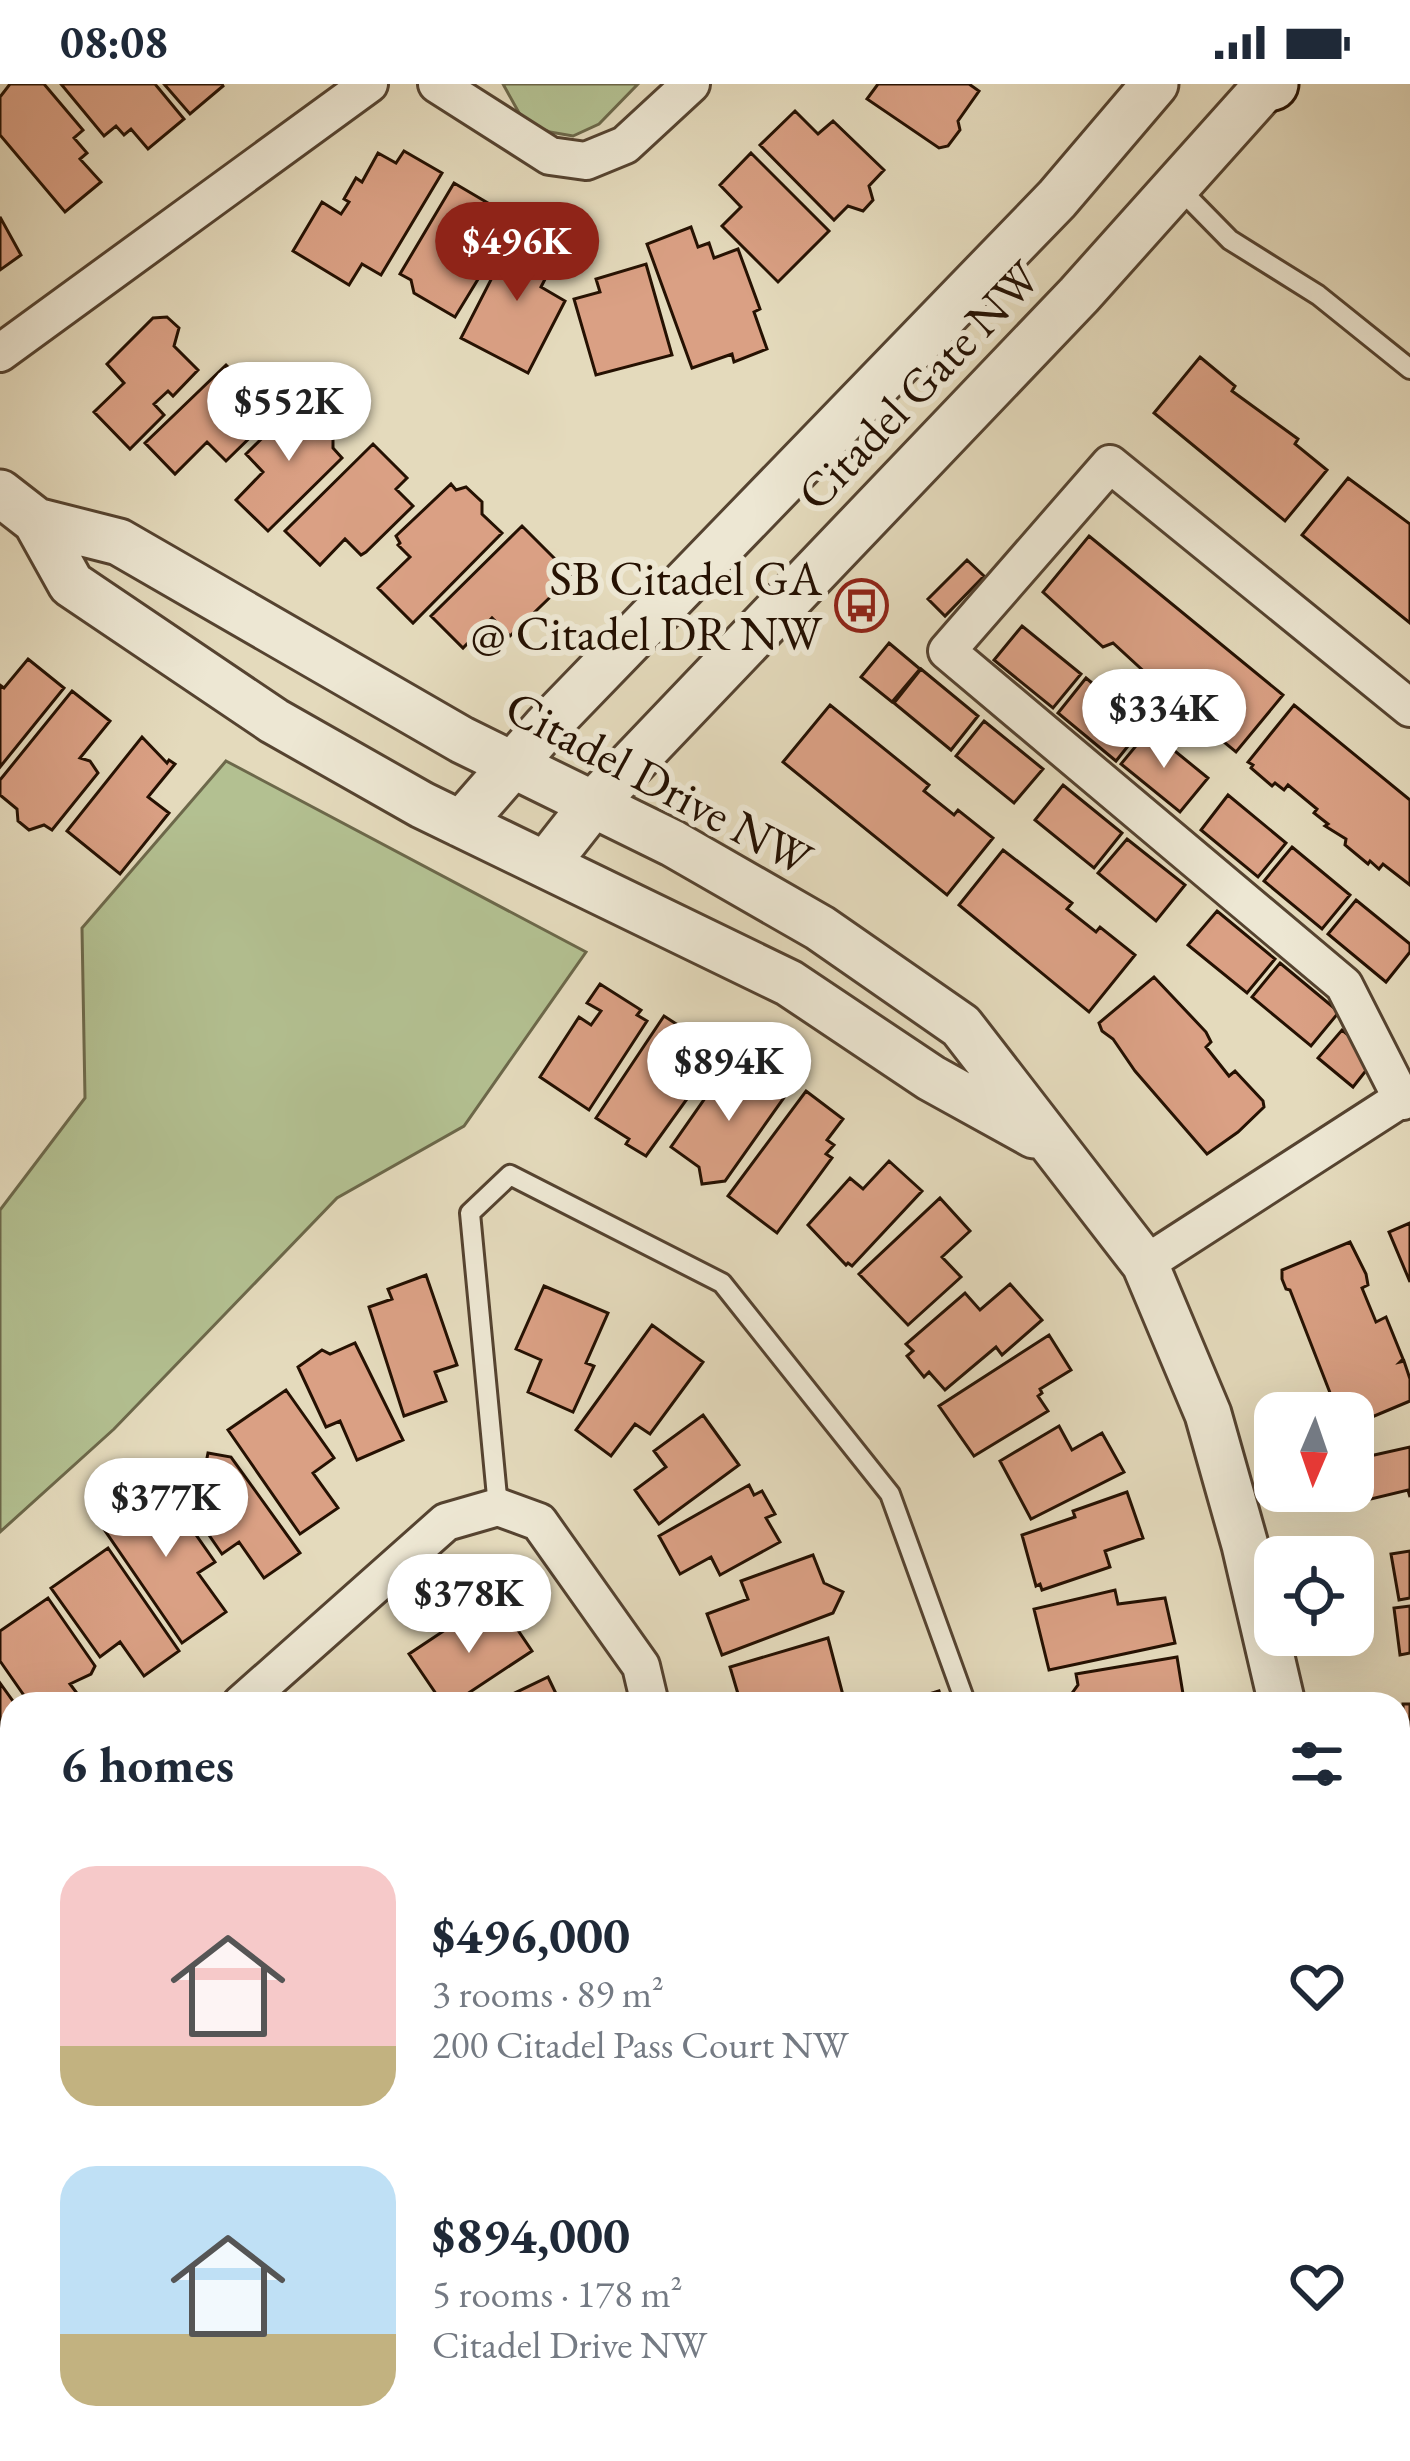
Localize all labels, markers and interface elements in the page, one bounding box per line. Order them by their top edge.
text: 08:08 [60,13,168,71]
pin: $496K [433,202,601,304]
text: $496K [462,215,572,266]
street label: Citadel Gate NW [783,246,1053,523]
pin: $552K [205,362,373,464]
text: $552K [234,375,344,426]
place label: SB Citadel GA @ Citadel DR NW [470,547,823,664]
bus stop icon: SB Citadel GA @ Citadel DR NW [833,578,889,634]
pin: $334K [1080,669,1248,771]
street label: Citadel Drive NW [495,675,824,889]
text: $334K [1109,682,1219,733]
pin: $894K [645,1022,813,1124]
text: $894K [674,1035,784,1086]
north arrow [1254,1392,1374,1512]
map controls [1254,1392,1374,1656]
pin: $377K [82,1458,250,1560]
text: $377K [111,1471,221,1522]
button: locate [1254,1536,1374,1656]
pin: $378K [385,1554,553,1656]
text: $378K [414,1567,524,1618]
text: 6 homes [60,1731,234,1797]
icon: filters [1284,1731,1350,1797]
text: $496,000 [432,1902,630,1968]
icon: home [156,1914,300,2058]
icon: heart [1284,1953,1350,2019]
text: 3 rooms · 89 m² [432,1968,664,2019]
text: 200 Citadel Pass Court NW [432,2019,848,2070]
text: $894,000 [432,2202,630,2268]
icon: home [156,2214,300,2358]
icon: heart [1284,2253,1350,2319]
text: 5 rooms · 178 m² [432,2268,683,2319]
text: Citadel Drive NW [432,2319,707,2370]

